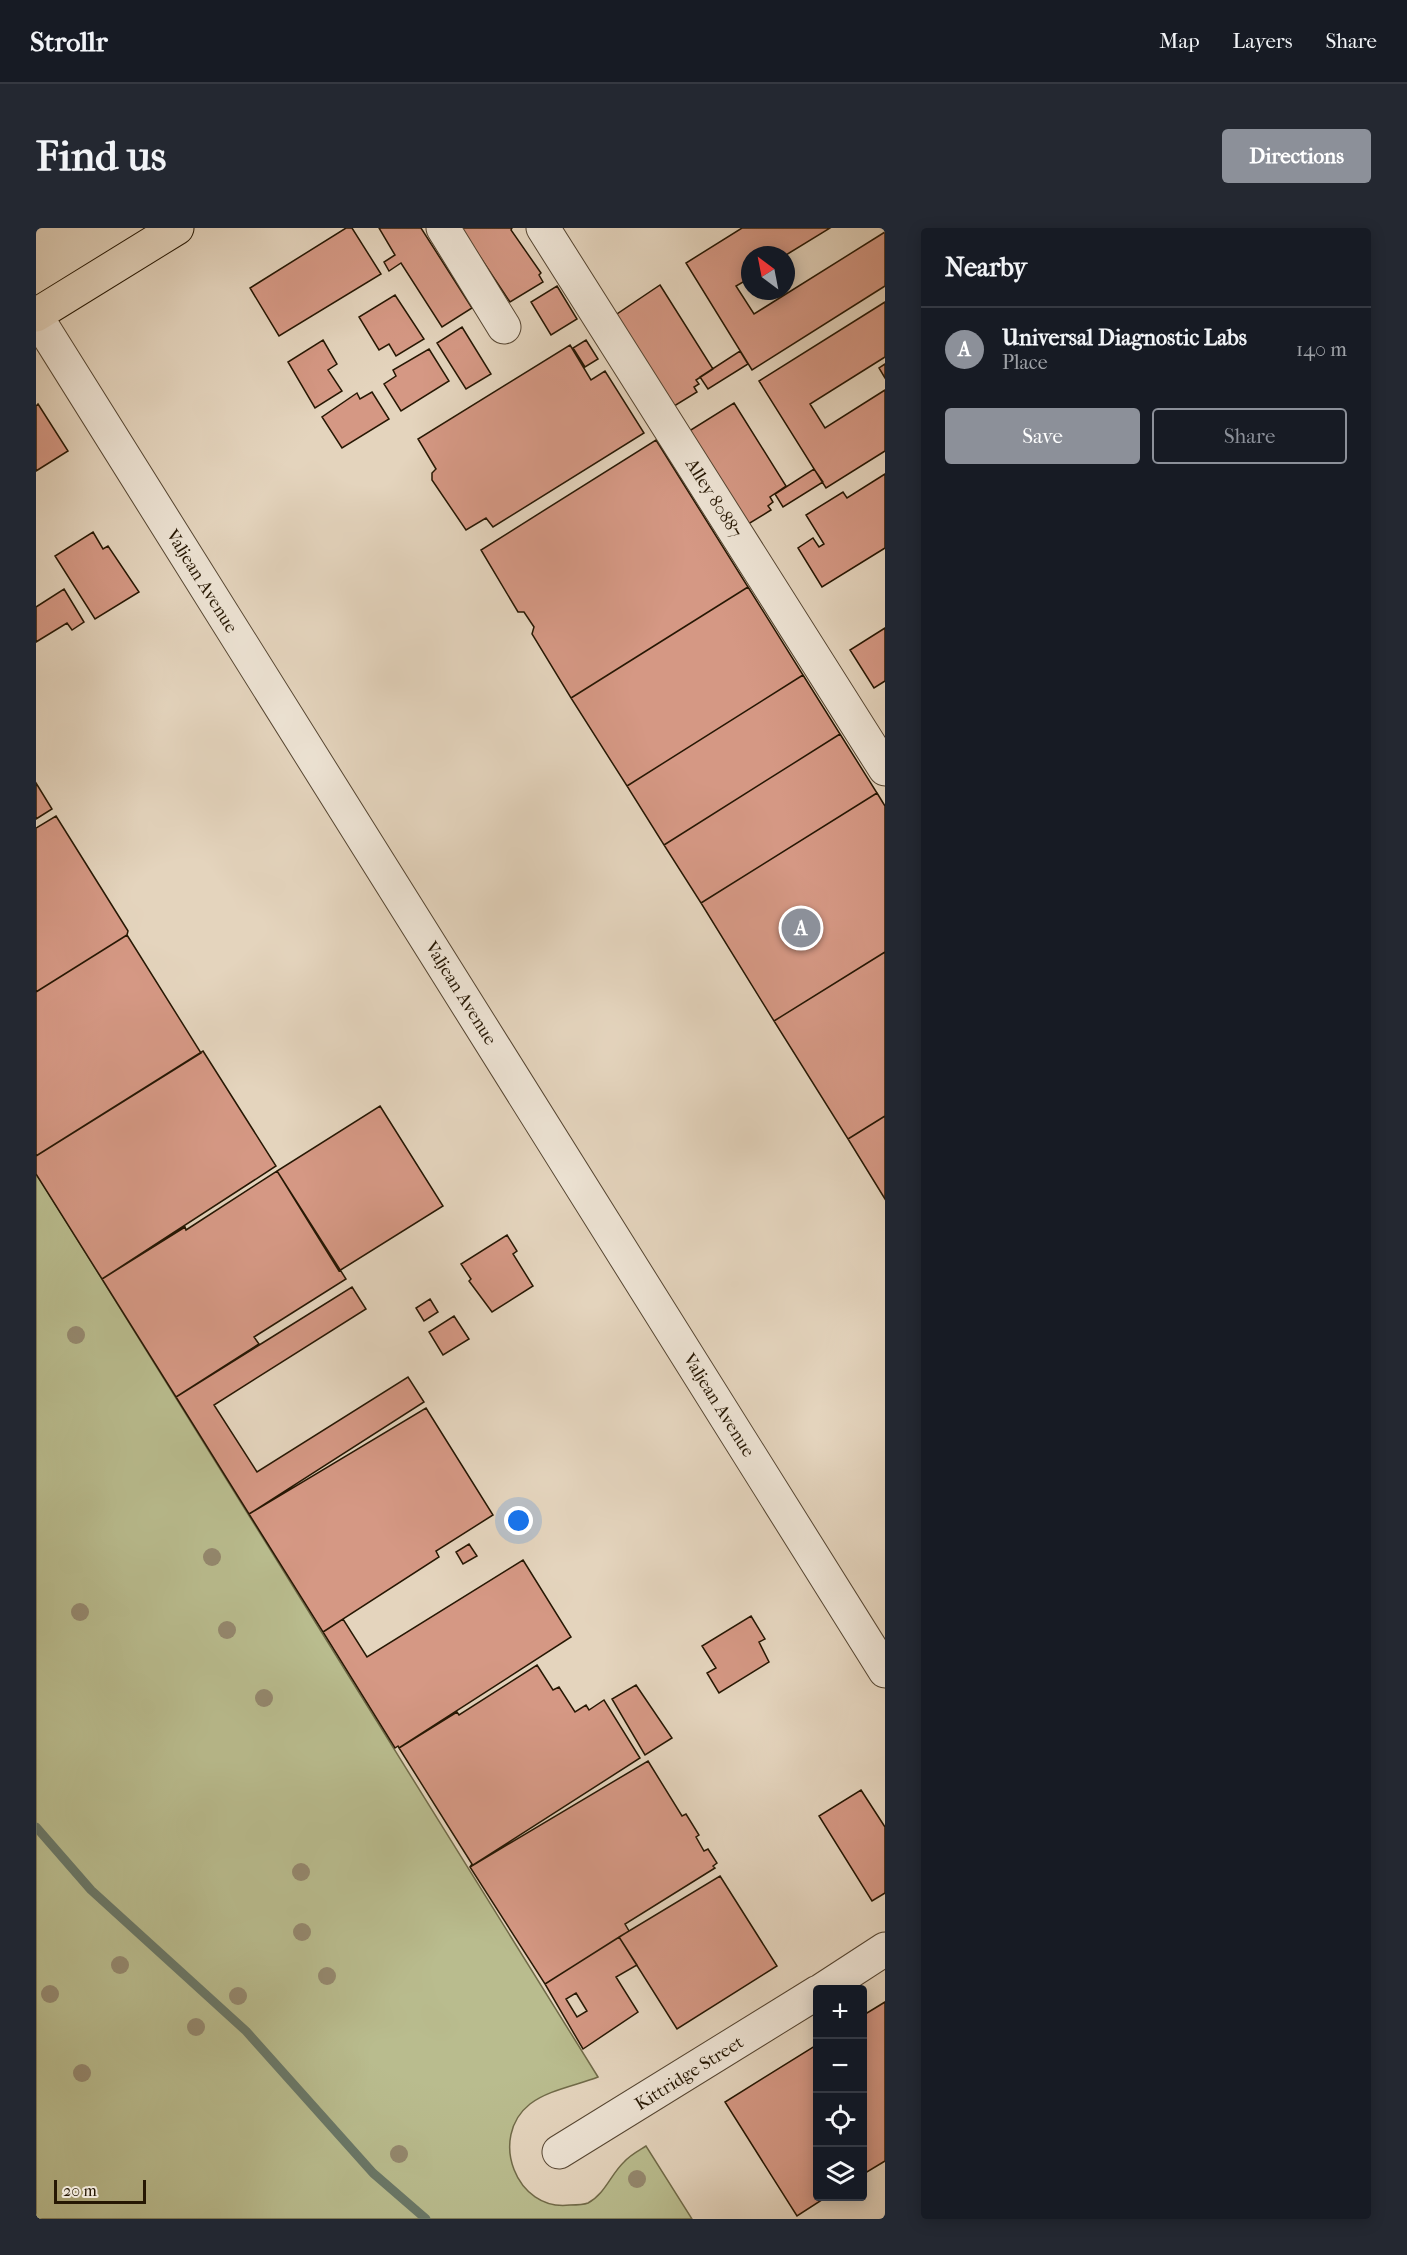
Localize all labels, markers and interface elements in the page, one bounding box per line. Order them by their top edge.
text: Strollr [30,25,108,58]
text: Map [1159,29,1200,53]
text: Layers [1233,29,1292,53]
text: Share [1325,29,1377,53]
button: Directions [1222,129,1371,183]
text: Find us [36,132,166,181]
north arrow [741,246,795,300]
text: Nearby [945,252,1027,283]
text: Universal Diagnostic Labs [1002,325,1247,351]
text: A [958,338,971,361]
text: 140 m [1296,338,1347,361]
text: Place [1002,351,1048,374]
button: Save [945,408,1140,464]
button: Share [1152,408,1347,464]
street label: Alley 80887 [680,454,746,542]
street label: Valjean Avenue [161,525,242,637]
pin: A [782,906,820,950]
street label: Valjean Avenue [420,937,501,1049]
street label: Valjean Avenue [678,1349,759,1461]
your location [504,1506,533,1535]
map controls [813,1985,867,2201]
button: + [813,1985,867,2039]
street label: Kittridge Street [631,2031,748,2115]
button: − [813,2039,867,2093]
button: locate [813,2093,867,2147]
button: layers [813,2147,867,2201]
scale bar [54,2177,146,2204]
text: 20 m [63,2181,97,2200]

